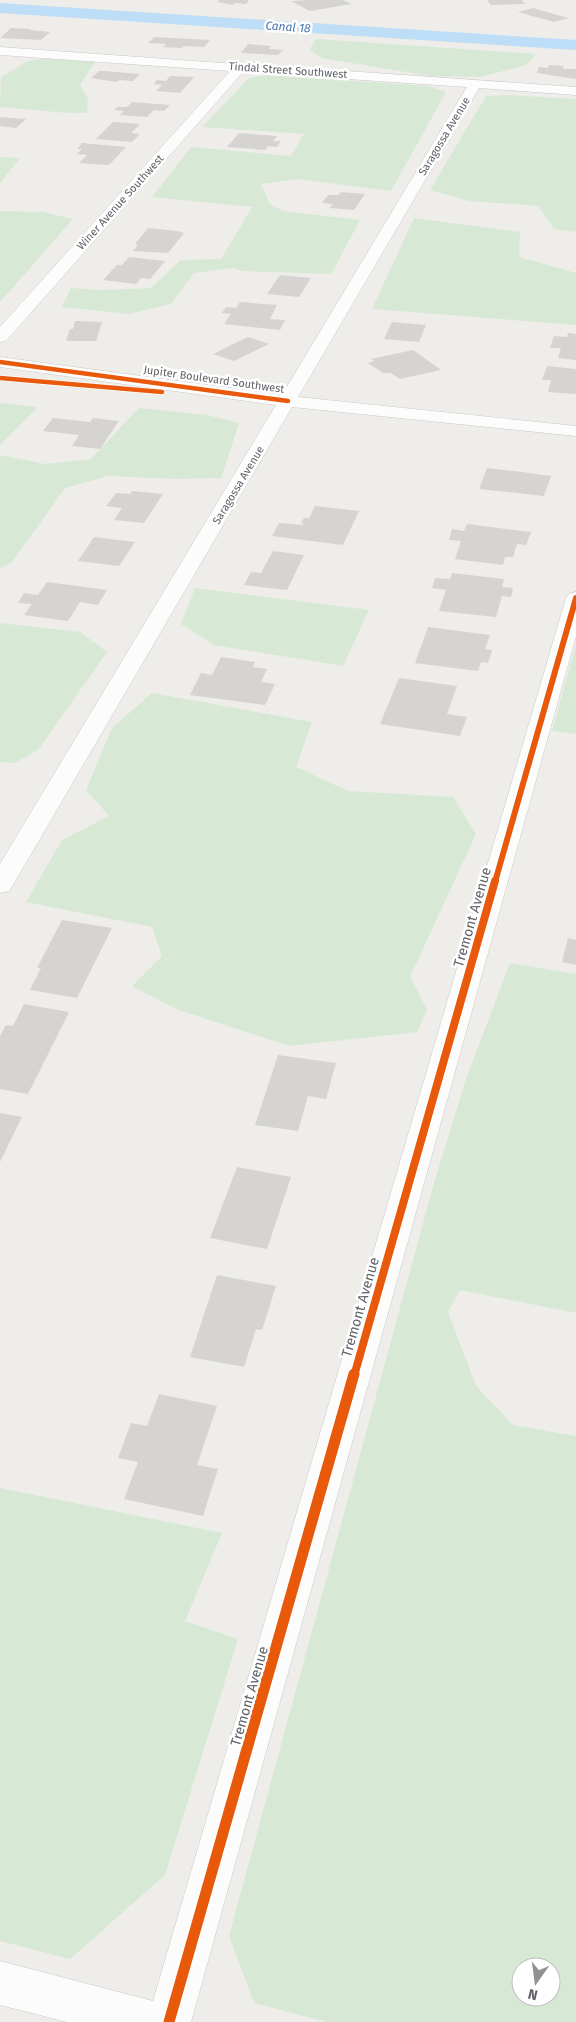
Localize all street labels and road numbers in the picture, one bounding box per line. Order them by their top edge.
street label: Tindal Street Southwest [228,60,348,81]
street label: Saragossa Avenue [416,95,473,178]
street label: Winer Avenue Southwest [74,152,167,253]
street label: Jupiter Boulevard Southwest [143,363,285,396]
street label: Saragossa Avenue [210,444,267,527]
street label: Tremont Avenue [450,865,495,969]
street label: Tremont Avenue [338,1255,383,1359]
street label: Tremont Avenue [227,1644,272,1748]

